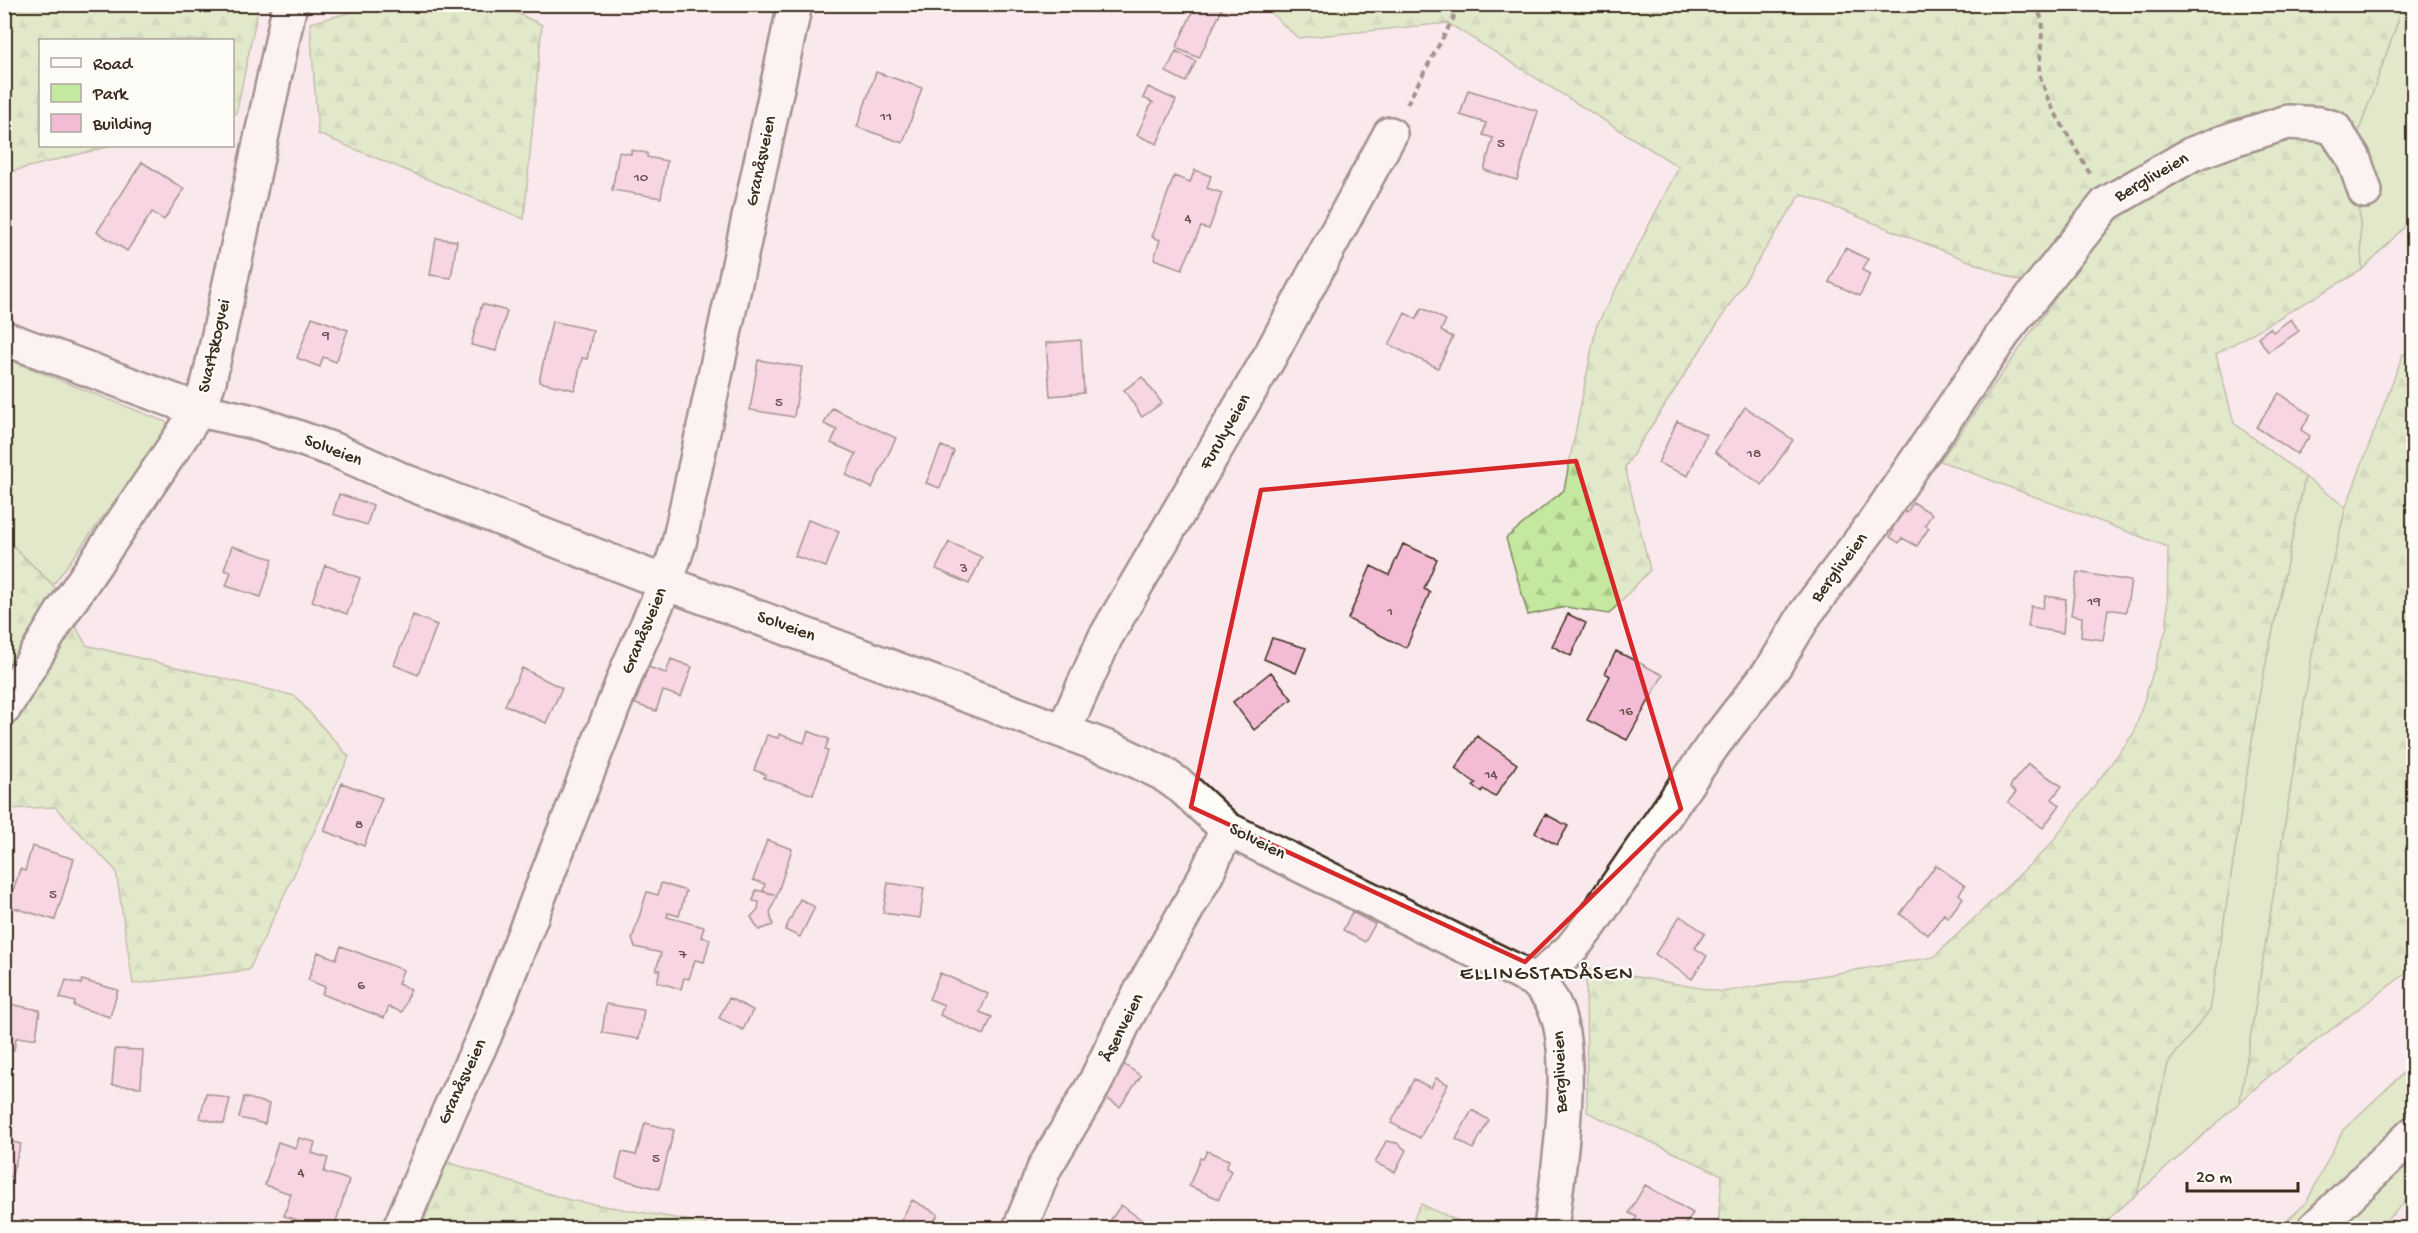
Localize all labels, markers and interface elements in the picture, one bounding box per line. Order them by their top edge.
legend [39,39,234,147]
text: Road [93,55,134,76]
text: Park [92,85,129,106]
house number: 11 [879,108,892,126]
street label: Granåsveien [742,113,782,208]
text: Building [92,115,152,136]
house number: 5 [1497,135,1505,153]
street label: Bergliveien [2110,148,2193,208]
house number: 10 [633,169,649,187]
house number: 4 [1184,210,1192,228]
street label: Svartskogvei [194,297,236,395]
house number: 9 [321,327,330,345]
street label: Furulyveien [1195,390,1256,475]
house number: 5 [775,394,783,412]
street label: Solveien [301,430,365,472]
house number: 18 [1746,445,1761,463]
street label: Bergliveien [1806,529,1873,608]
house number: 3 [959,560,968,578]
street label: Granåsveien [617,584,673,677]
house number: 19 [2086,593,2101,611]
house number: 1 [1386,603,1393,621]
street label: Solveien [754,607,818,647]
house number: 16 [1618,703,1633,721]
house number: 14 [1483,766,1498,784]
house number: 8 [355,816,363,834]
street label: Solveien [1225,819,1289,865]
house number: 5 [49,886,57,904]
house number: 7 [678,946,688,964]
district label: ELLINGSTADÅSEN [1460,961,1634,988]
house number: 6 [357,977,365,995]
street label: Åsenveien [1095,989,1149,1066]
street label: Bergliveien [1549,1030,1573,1114]
street label: Granåsveien [434,1036,492,1128]
house number: 5 [652,1150,660,1168]
scale bar [2187,1155,2298,1193]
house number: 4 [297,1164,305,1182]
text: 20 m [2196,1168,2232,1189]

